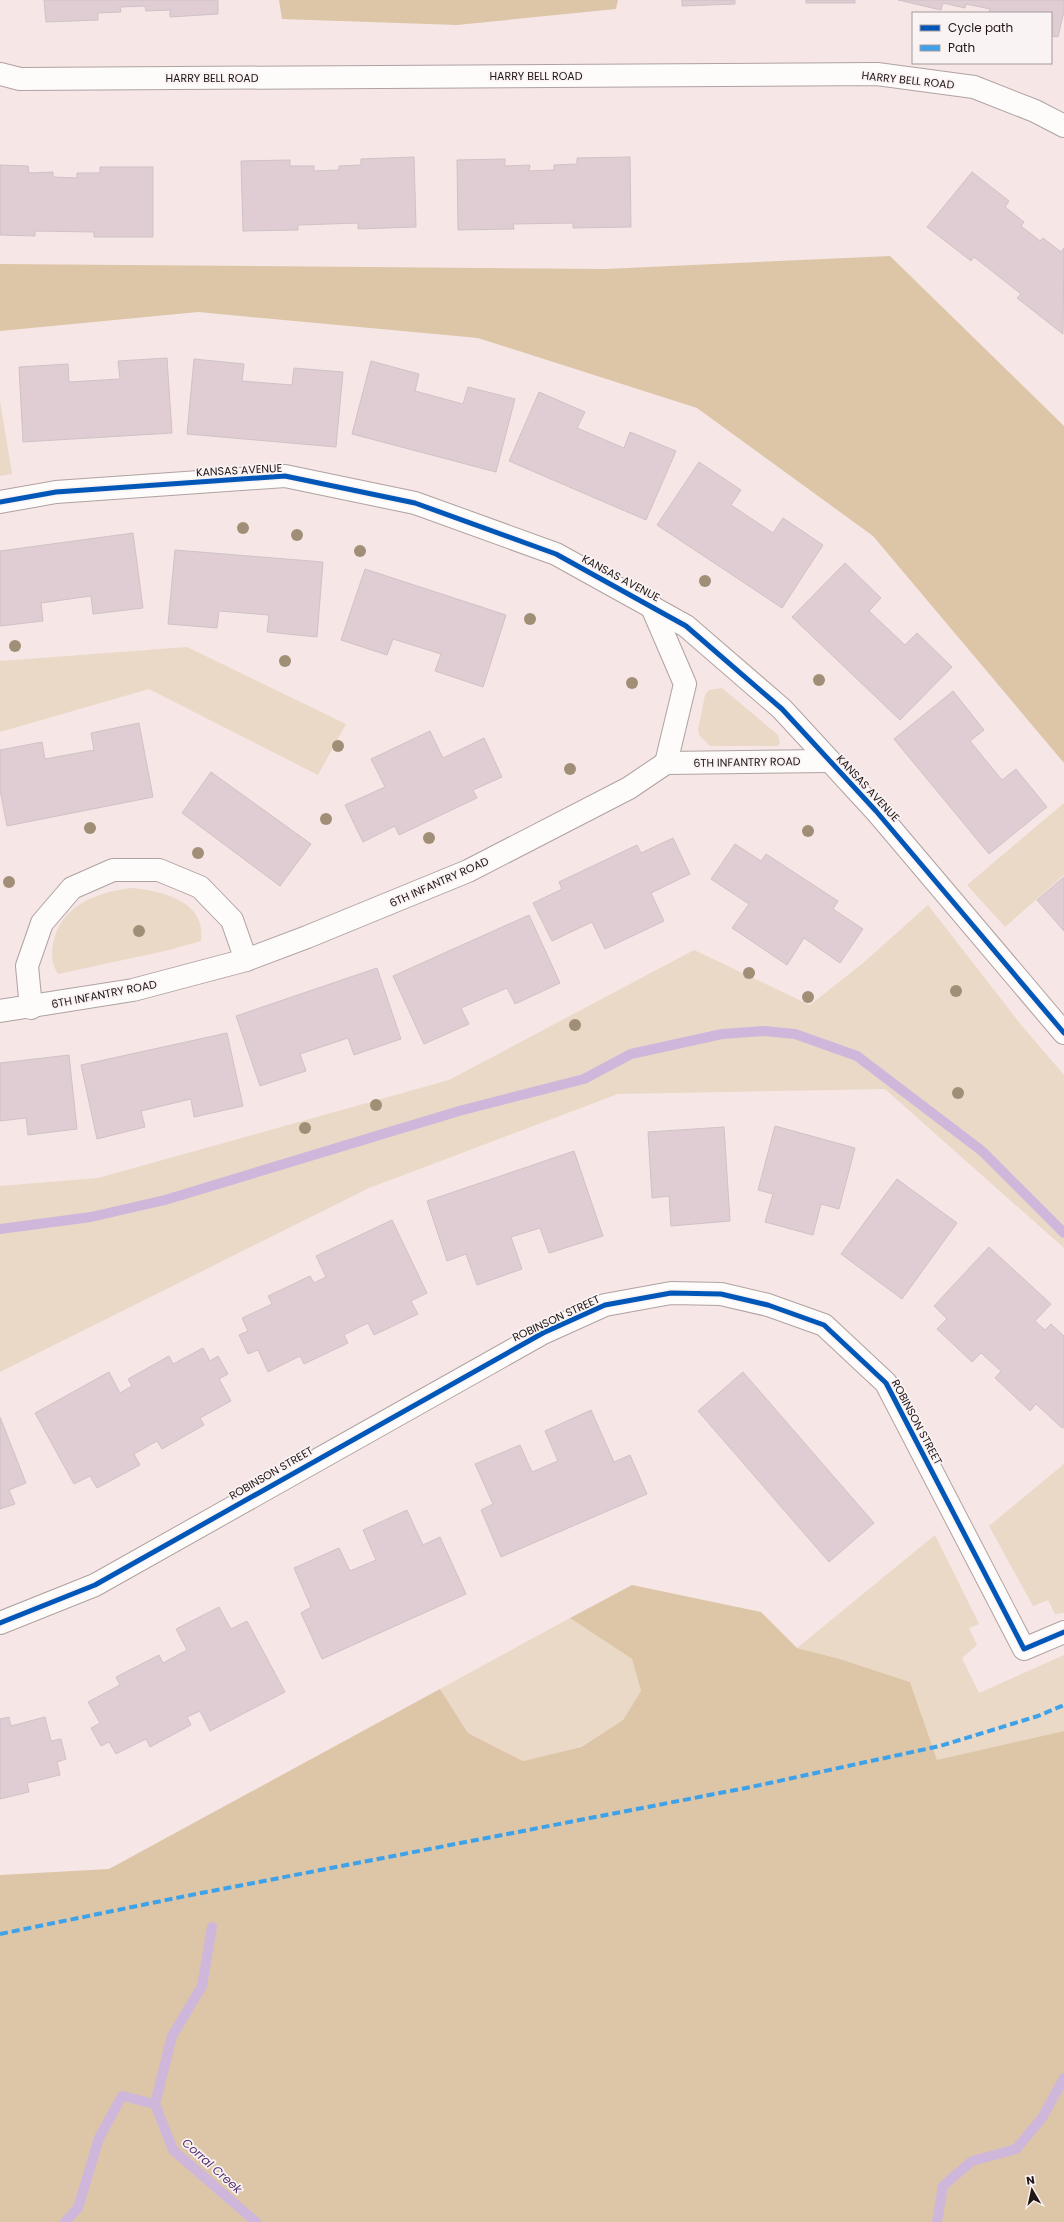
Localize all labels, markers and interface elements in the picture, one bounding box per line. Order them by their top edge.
legend [912,12,1052,64]
text: Cycle path [948,19,1013,36]
text: Path [948,39,975,56]
street label: HARRY BELL ROAD [861,67,955,93]
street label: HARRY BELL ROAD [489,68,583,84]
street label: HARRY BELL ROAD [165,70,259,86]
street label: KANSAS AVENUE [195,460,283,480]
street label: KANSAS AVENUE [579,551,663,605]
street label: KANSAS AVENUE [833,751,903,825]
street label: 6TH INFANTRY ROAD [693,753,801,771]
street label: 6TH INFANTRY ROAD [387,853,491,911]
street label: 6TH INFANTRY ROAD [50,976,158,1012]
street label: ROBINSON STREET [510,1291,602,1345]
street label: ROBINSON STREET [888,1376,946,1468]
street label: ROBINSON STREET [226,1442,316,1504]
water label: Corral Creek [179,2134,247,2198]
north arrow [1012,2170,1052,2210]
text: N [1025,2172,1036,2189]

